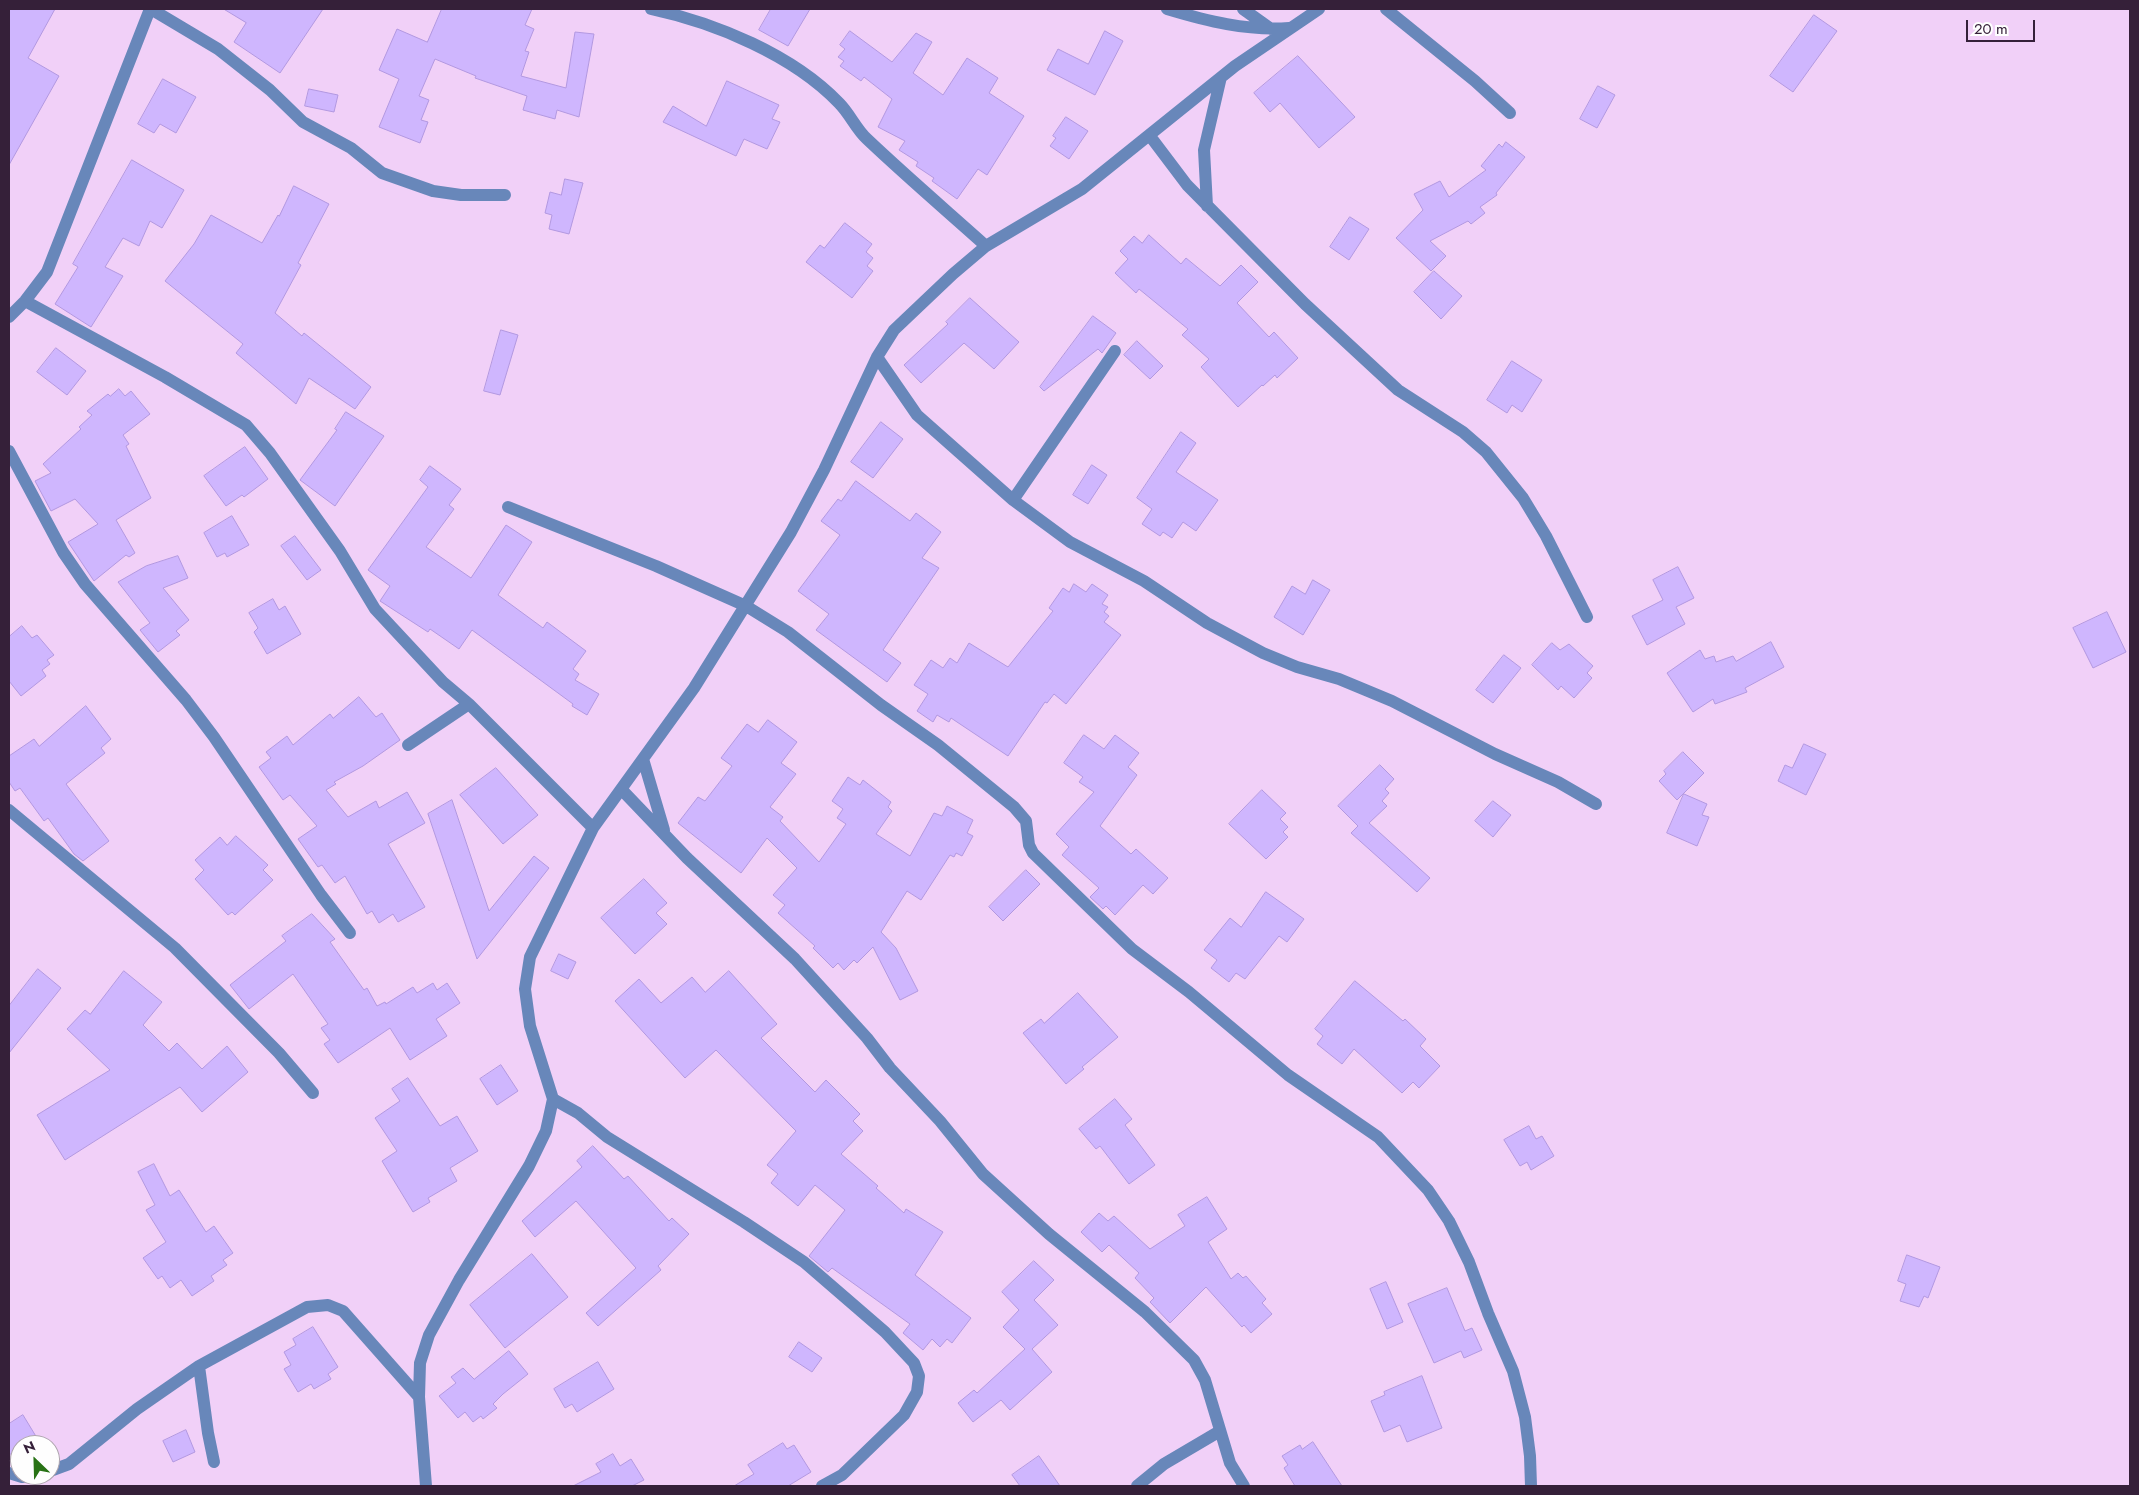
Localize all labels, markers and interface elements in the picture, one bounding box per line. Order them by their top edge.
scale bar [1969,10,2038,42]
text: 20 m [1974,18,2008,40]
north arrow [10,1435,60,1485]
text: N [20,1436,38,1459]

